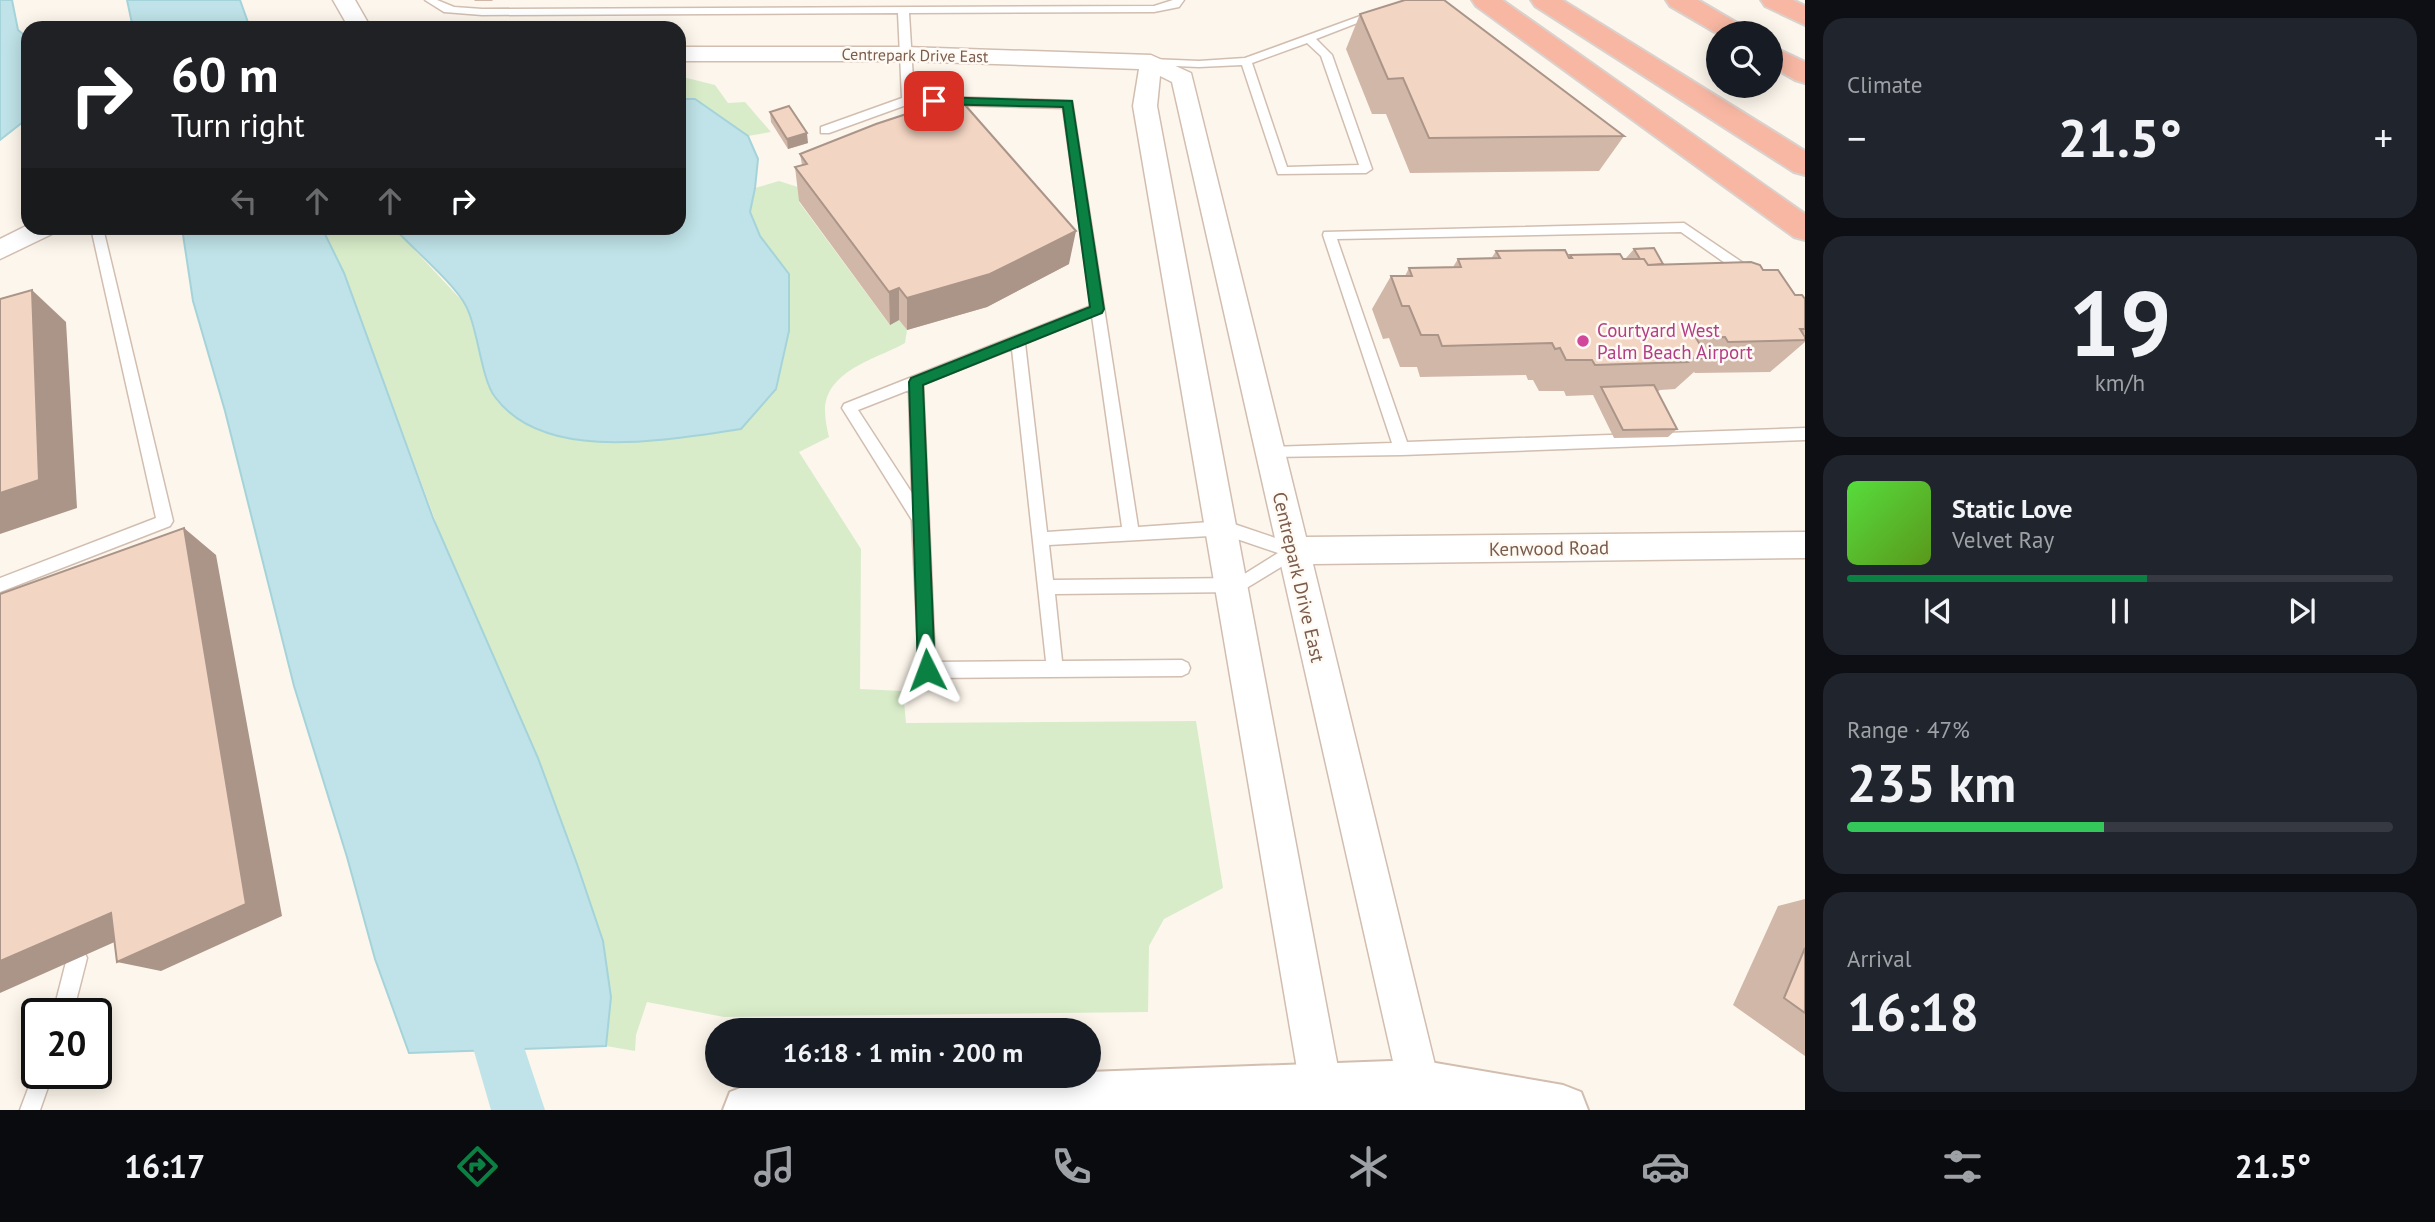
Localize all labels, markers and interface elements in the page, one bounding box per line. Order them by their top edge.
map controls [1706,21,1783,98]
button: search [1706,21,1783,98]
text: 60 m [171,42,278,106]
street label: Centrepark Drive East [841,44,989,66]
icon: right [56,49,147,140]
text: Climate [1847,70,1922,99]
pin [904,71,964,131]
icon: arrive [915,82,953,120]
text: Turn right [171,104,305,146]
text: 21.5° [2058,104,2182,171]
text: − [1847,113,1866,162]
text: + [2374,113,2393,162]
icon: left [225,182,263,220]
icon: ahead [298,182,336,220]
icon: ahead [371,182,409,220]
icon: right [444,182,482,220]
text: 19 [2068,263,2172,381]
place label: Courtyard West Palm Beach Airport [1597,318,1753,364]
marker: Courtyard West Palm Beach Airport [1575,333,1591,349]
text: km/h [2095,368,2145,397]
street label: Centrepark Drive East [1268,489,1330,665]
text: Static Love [1952,492,2073,525]
text: Velvet Ray [1952,525,2054,554]
street label: Kenwood Road [1489,535,1609,561]
icon: previous [1919,592,1957,630]
icon: pause [2101,592,2139,630]
icon: next [2283,592,2321,630]
position arrow [890,633,964,707]
text: Range · 47% [1847,715,1970,744]
text: 235 km [1847,749,2016,816]
text: Arrival [1847,944,1911,973]
text: 16:18 [1847,978,1979,1045]
speed limit sign: 20 [21,998,112,1089]
text: 16:18 · 1 min · 200 m [783,1036,1023,1069]
icon: directions [453,1142,502,1191]
icon: music [750,1142,799,1191]
icon: phone [1047,1142,1096,1191]
icon: climate [1344,1142,1393,1191]
icon: car [1641,1142,1690,1191]
icon: filters [1938,1142,1987,1191]
text: 16:17 [124,1145,205,1187]
text: 21.5° [2235,1145,2311,1187]

